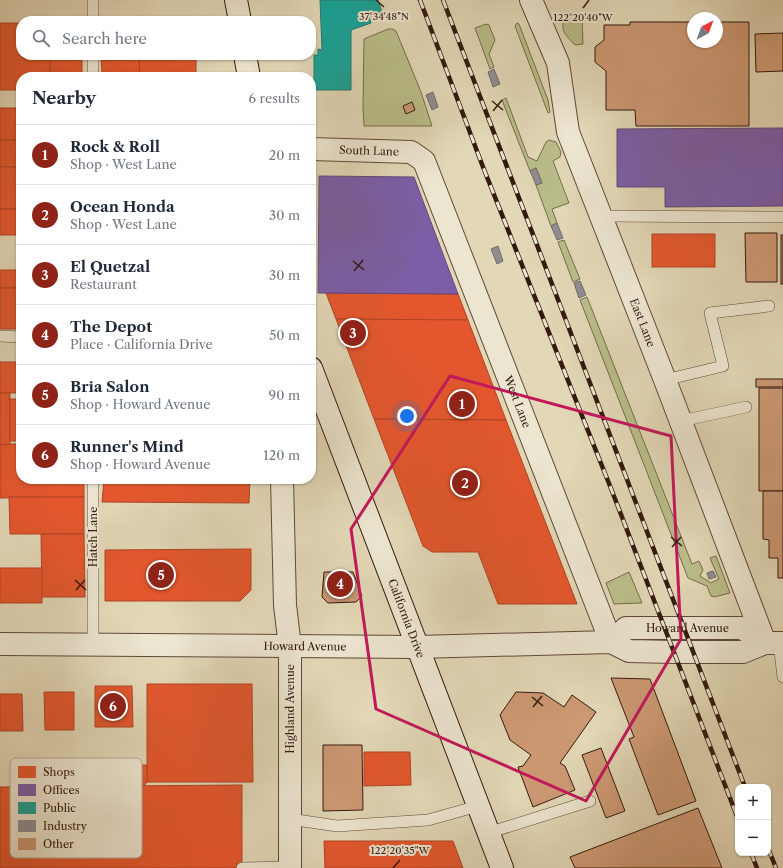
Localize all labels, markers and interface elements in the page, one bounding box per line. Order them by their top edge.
text: 37°34'48"N [359,10,409,23]
text: 122°20'40"W [553,11,614,24]
north arrow [687,12,723,48]
search box [16,16,316,60]
icon: search [30,27,52,49]
text: Search here [62,29,147,48]
text: Nearby [32,88,96,108]
text: 6 results [249,90,300,106]
text: Rock & Roll [70,137,160,156]
street label: South Lane [339,143,399,159]
text: 1 [42,147,48,163]
text: 20 m [269,147,300,163]
text: Shop · West Lane [70,156,177,172]
text: Ocean Honda [70,197,175,216]
text: 2 [41,207,49,223]
text: 30 m [269,207,300,223]
text: Shop · West Lane [70,216,177,232]
text: El Quetzal [70,257,150,276]
text: 3 [41,267,49,283]
text: 30 m [269,267,300,283]
text: Restaurant [70,276,137,292]
street label: East Lane [627,296,658,349]
text: The Depot [70,317,152,336]
pin: 3 [340,318,366,348]
text: 4 [41,327,49,343]
text: 50 m [269,327,300,343]
text: Place · California Drive [70,336,213,352]
street label: West Lane [501,373,534,430]
text: Bria Salon [70,377,149,396]
text: 5 [41,387,49,403]
text: 90 m [269,387,300,403]
pin: 1 [449,389,475,419]
text: Shop · Howard Avenue [70,396,211,412]
your location [397,406,417,426]
text: Runner's Mind [70,437,184,456]
text: 6 [41,447,49,463]
text: 120 m [263,447,300,463]
text: Shop · Howard Avenue [70,456,211,472]
pin: 2 [452,468,478,498]
street label: Hatch Lane [86,507,100,567]
pin: 5 [148,560,174,590]
pin: 4 [327,569,353,599]
street label: California Drive [385,577,428,660]
street label: Howard Avenue [646,621,729,635]
street label: Howard Avenue [263,639,347,653]
street label: Highland Avenue [283,664,297,754]
pin: 6 [100,691,126,721]
legend [10,758,142,858]
text: Shops [43,765,75,779]
text: Offices [43,783,80,797]
map controls [735,784,771,856]
button: + [735,784,771,820]
text: Public [43,801,76,815]
text: Industry [43,819,88,833]
button: − [735,820,771,856]
text: Other [43,837,74,851]
text: 122°20'35"W [371,844,430,857]

